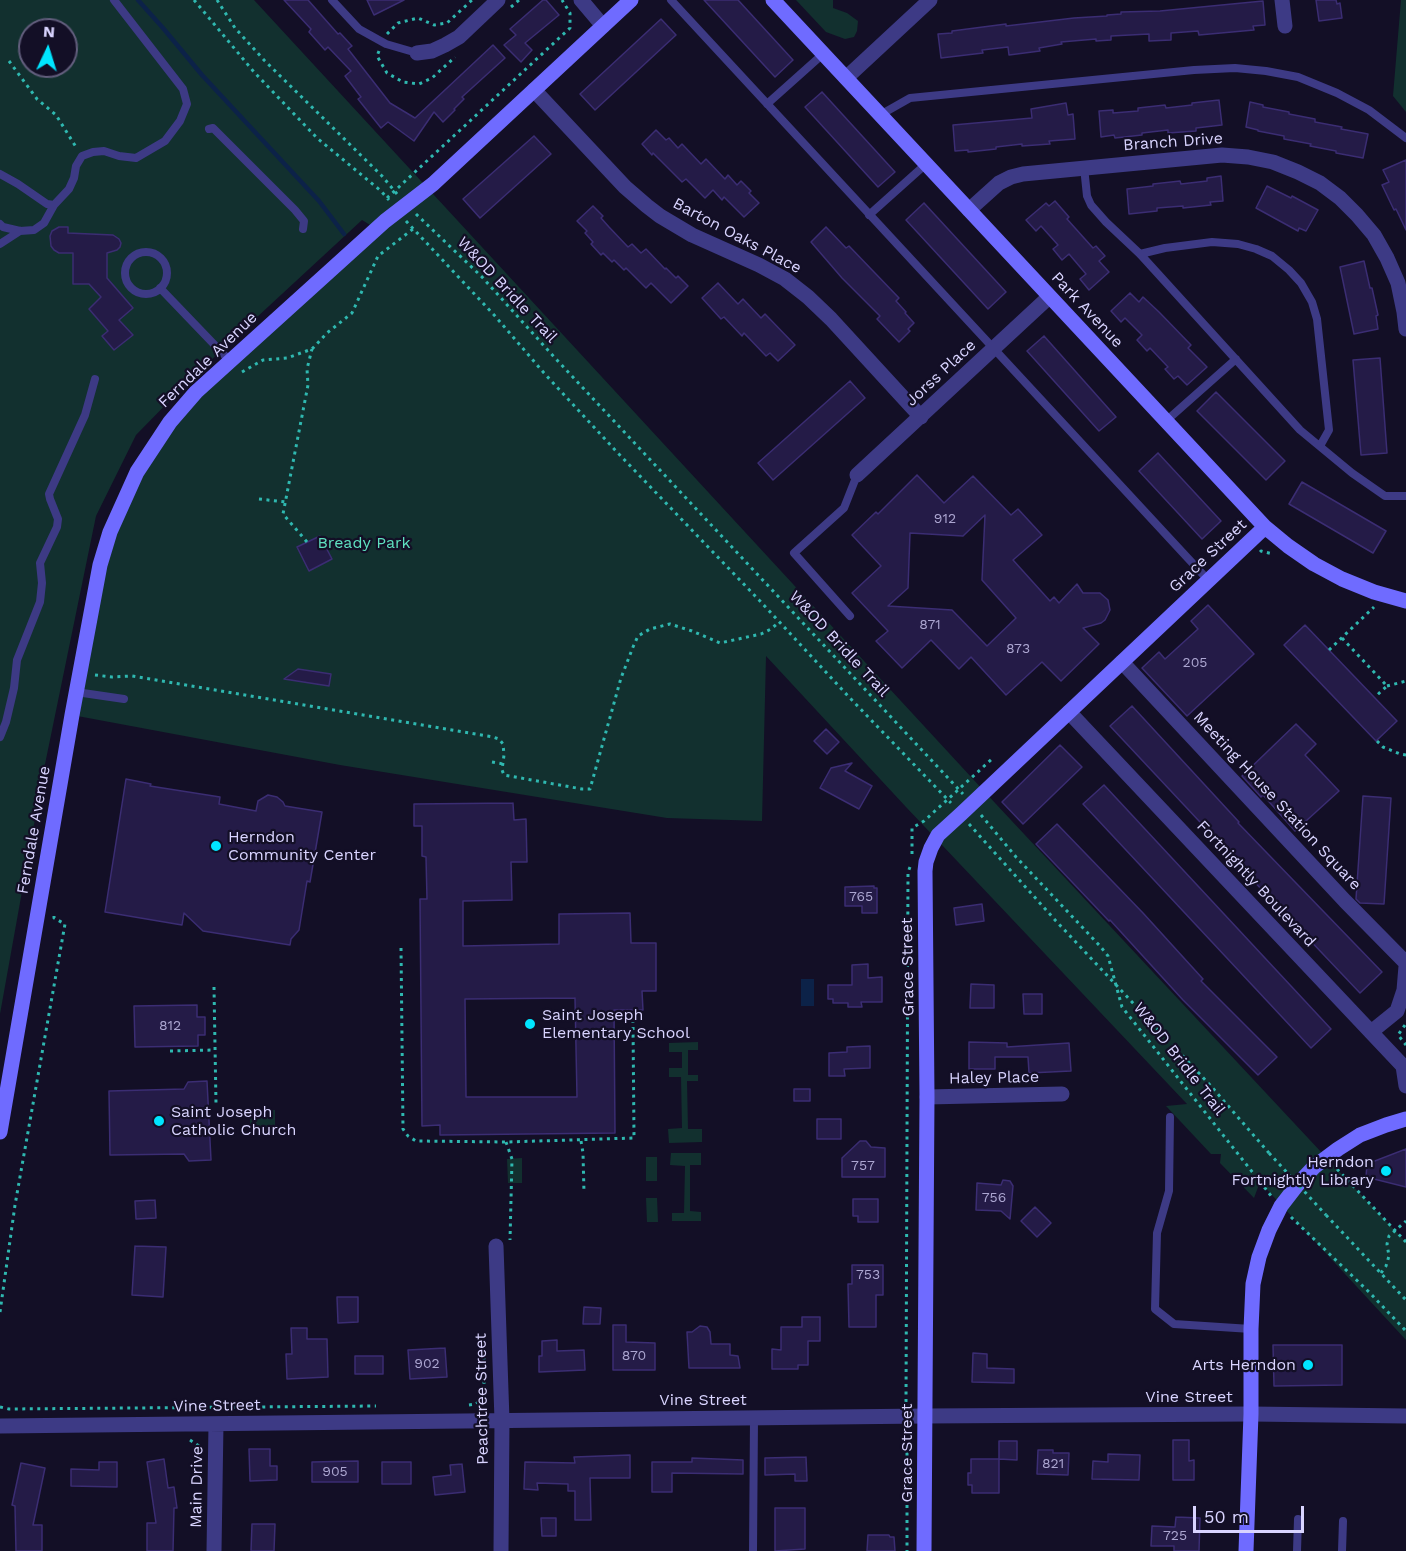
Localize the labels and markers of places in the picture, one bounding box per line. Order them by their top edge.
place label: Herndon Community Center [228,827,376,865]
marker: Herndon Community Center [209,839,223,853]
place label: Saint Joseph Elementary School [542,1005,690,1043]
marker: Saint Joseph Elementary School [523,1017,537,1031]
place label: Saint Joseph Catholic Church [171,1102,296,1140]
marker: Saint Joseph Catholic Church [152,1114,166,1128]
place label: Herndon Fortnightly Library [1231,1152,1374,1190]
marker: Herndon Fortnightly Library [1379,1164,1393,1178]
place label: Arts Herndon [1192,1355,1296,1375]
marker: Arts Herndon [1301,1358,1315,1372]

